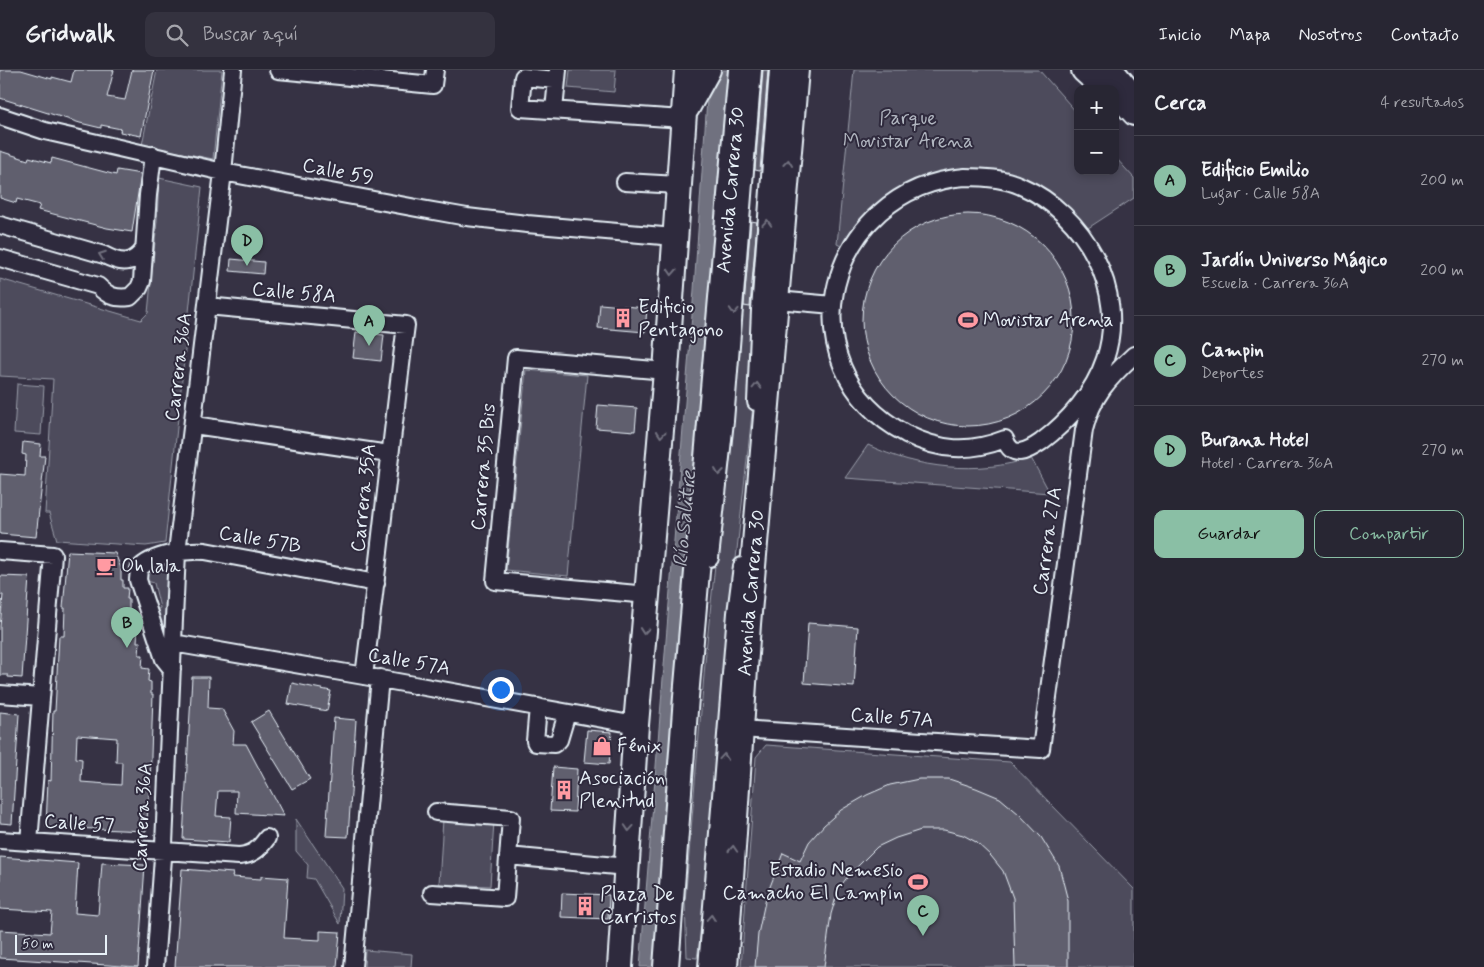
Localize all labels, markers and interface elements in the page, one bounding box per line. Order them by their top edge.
search box [145,12,495,57]
text: Gridwalk [25,19,115,50]
icon: search [163,21,191,49]
text: Buscar aquí [203,22,298,47]
text: Inicio [1159,23,1201,47]
text: Mapa [1229,23,1270,47]
text: Nosotros [1298,23,1363,47]
text: Contacto [1391,23,1459,47]
map controls [1074,85,1119,175]
button: + [1074,85,1119,130]
text: Cerca [1154,89,1207,117]
text: 4 resultados [1380,92,1464,113]
street label: Avenida Carrera 30 [710,105,751,274]
park label: Parque Movistar Arena [843,105,973,155]
button: − [1074,130,1119,175]
street label: Calle 59 [300,152,376,192]
text: Edificio Emilio [1201,158,1309,183]
one-way arrow [782,159,793,167]
text: A [1165,170,1175,191]
text: 200 m [1420,170,1464,191]
text: Lugar · Calle 58A [1201,183,1320,204]
one-way arrow [761,219,772,227]
pin: D [231,225,263,266]
text: Jardín Universo Mágico [1201,248,1387,273]
one-way arrow [98,251,106,261]
text: B [1165,260,1175,281]
text: 200 m [1420,260,1464,281]
one-way arrow [667,268,678,276]
text: Escuela · Carrera 36A [1201,273,1349,294]
street label: Calle 58A [251,276,337,310]
place label: Edificio Pentagono [638,294,724,344]
pin: A [353,305,385,346]
building icon: Edificio Pentagono [612,307,634,329]
one-way arrow [729,307,740,315]
place label: Movistar Arena [983,307,1113,334]
sports icon: Movistar Arena [957,309,979,331]
street label: Carrera 36A [159,311,199,423]
text: Campin [1201,338,1264,363]
text: C [1164,350,1176,371]
text: 270 m [1421,350,1464,371]
text: Deportes [1201,363,1264,384]
one-way arrow [752,381,762,389]
street label: Carrera 35 Bis [465,402,503,532]
text: Burana Hotel [1201,428,1308,453]
one-way arrow [656,431,667,439]
text: D [1164,440,1176,461]
text: 270 m [1421,440,1464,461]
street label: Carrera 35A [345,442,383,554]
text: Hotel · Carrera 36A [1201,453,1334,474]
water label: Río Salitre [667,469,703,568]
one-way arrow [714,469,725,477]
street label: Carrera 27A [1027,485,1069,597]
street label: Avenida Carrera 30 [731,509,771,677]
button: Guardar [1154,510,1304,558]
button: Compartir [1314,510,1464,558]
street label: Calle 57B [217,519,303,561]
place label: Oh lala [121,553,181,580]
cafe icon: Oh lala [95,555,117,577]
pin: B [111,607,143,648]
one-way arrow [639,627,650,635]
street label: Calle 57A [366,641,452,683]
your location [488,677,514,703]
street label: Calle 57A [849,702,935,734]
place label: Fénix [617,733,661,760]
shop icon: Fénix [591,735,613,757]
one-way arrow [719,752,730,760]
street label: Carrera 36A [127,762,159,872]
place label: Asociación Plenitud [579,765,665,815]
building icon: Asociación Plenitud [553,779,575,801]
street label: Calle 57 [43,808,115,840]
one-way arrow [624,824,635,832]
one-way arrow [728,844,739,852]
place label: Estadio Nemesio Camacho El Campín [723,857,903,907]
sports icon: Estadio Nemesio Camacho El Campín [907,871,929,893]
place label: Plaza De Carristos [600,881,677,931]
building icon: Plaza De Carristos [574,895,596,917]
pin: C [907,895,939,936]
one-way arrow [705,914,716,922]
scale bar [15,932,108,955]
text: 50 m [22,935,53,953]

